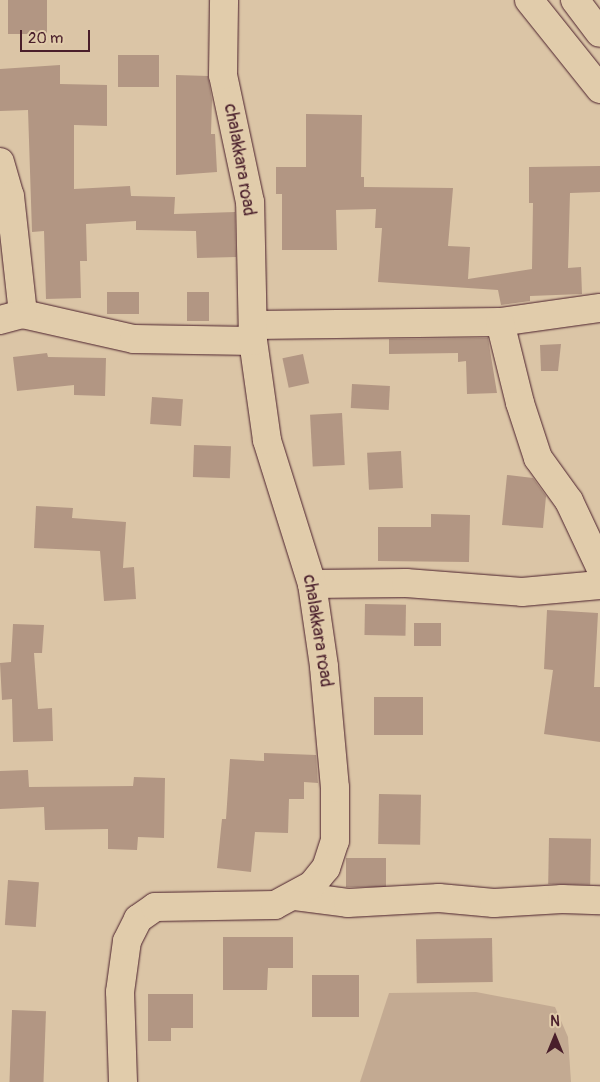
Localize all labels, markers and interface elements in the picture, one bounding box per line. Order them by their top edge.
scale bar [22,20,92,52]
text: 20 m [28,29,63,48]
street label: chalakkara road [218,102,260,218]
street label: chalakkara road [297,573,337,689]
north arrow [530,1012,580,1062]
text: N [550,1013,560,1030]

